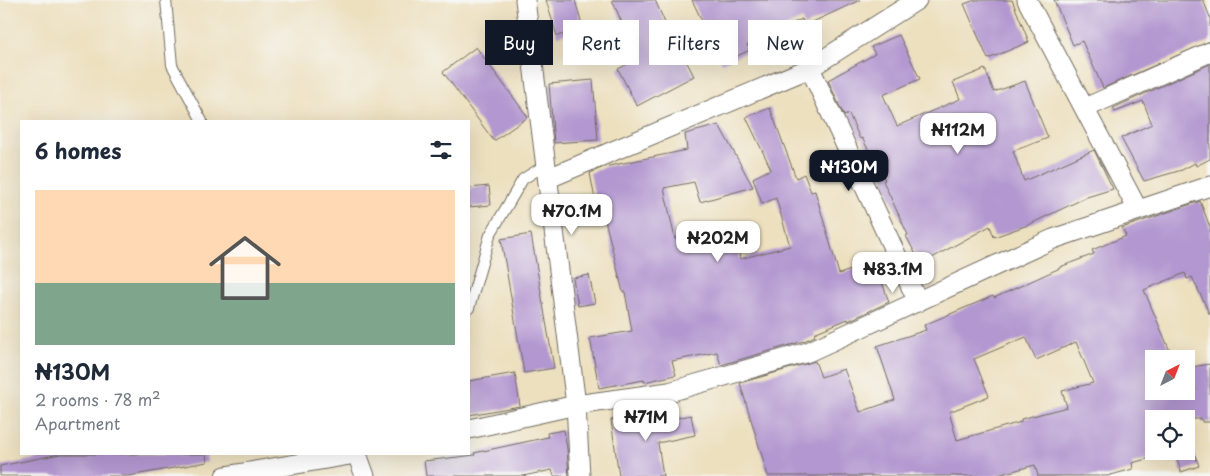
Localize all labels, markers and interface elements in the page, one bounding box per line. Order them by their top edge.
chip: Buy [485,20,553,65]
chip: Rent [563,20,639,65]
chip: Filters [649,20,738,65]
chip: New [748,20,822,65]
pin: ₦112M [923,112,993,155]
text: ₦112M [931,117,985,141]
text: 6 homes [35,134,121,166]
icon: filters [427,136,455,164]
pin: ₦130M [814,150,884,192]
text: ₦130M [820,154,878,178]
pin: ₦70.1M [531,194,613,236]
text: ₦70.1M [542,198,602,222]
pin: ₦202M [683,220,753,263]
icon: home [200,223,290,313]
text: ₦202M [687,225,749,249]
pin: ₦83.1M [852,252,934,294]
text: ₦83.1M [863,256,923,280]
north arrow [1145,350,1195,400]
map controls [1145,350,1195,460]
text: ₦130M [35,355,110,387]
text: 2 rooms · 78 m² [35,387,161,411]
pin: ₦71M [616,400,676,442]
text: ₦71M [624,404,668,428]
button: locate [1145,410,1195,460]
text: Apartment [35,411,120,435]

